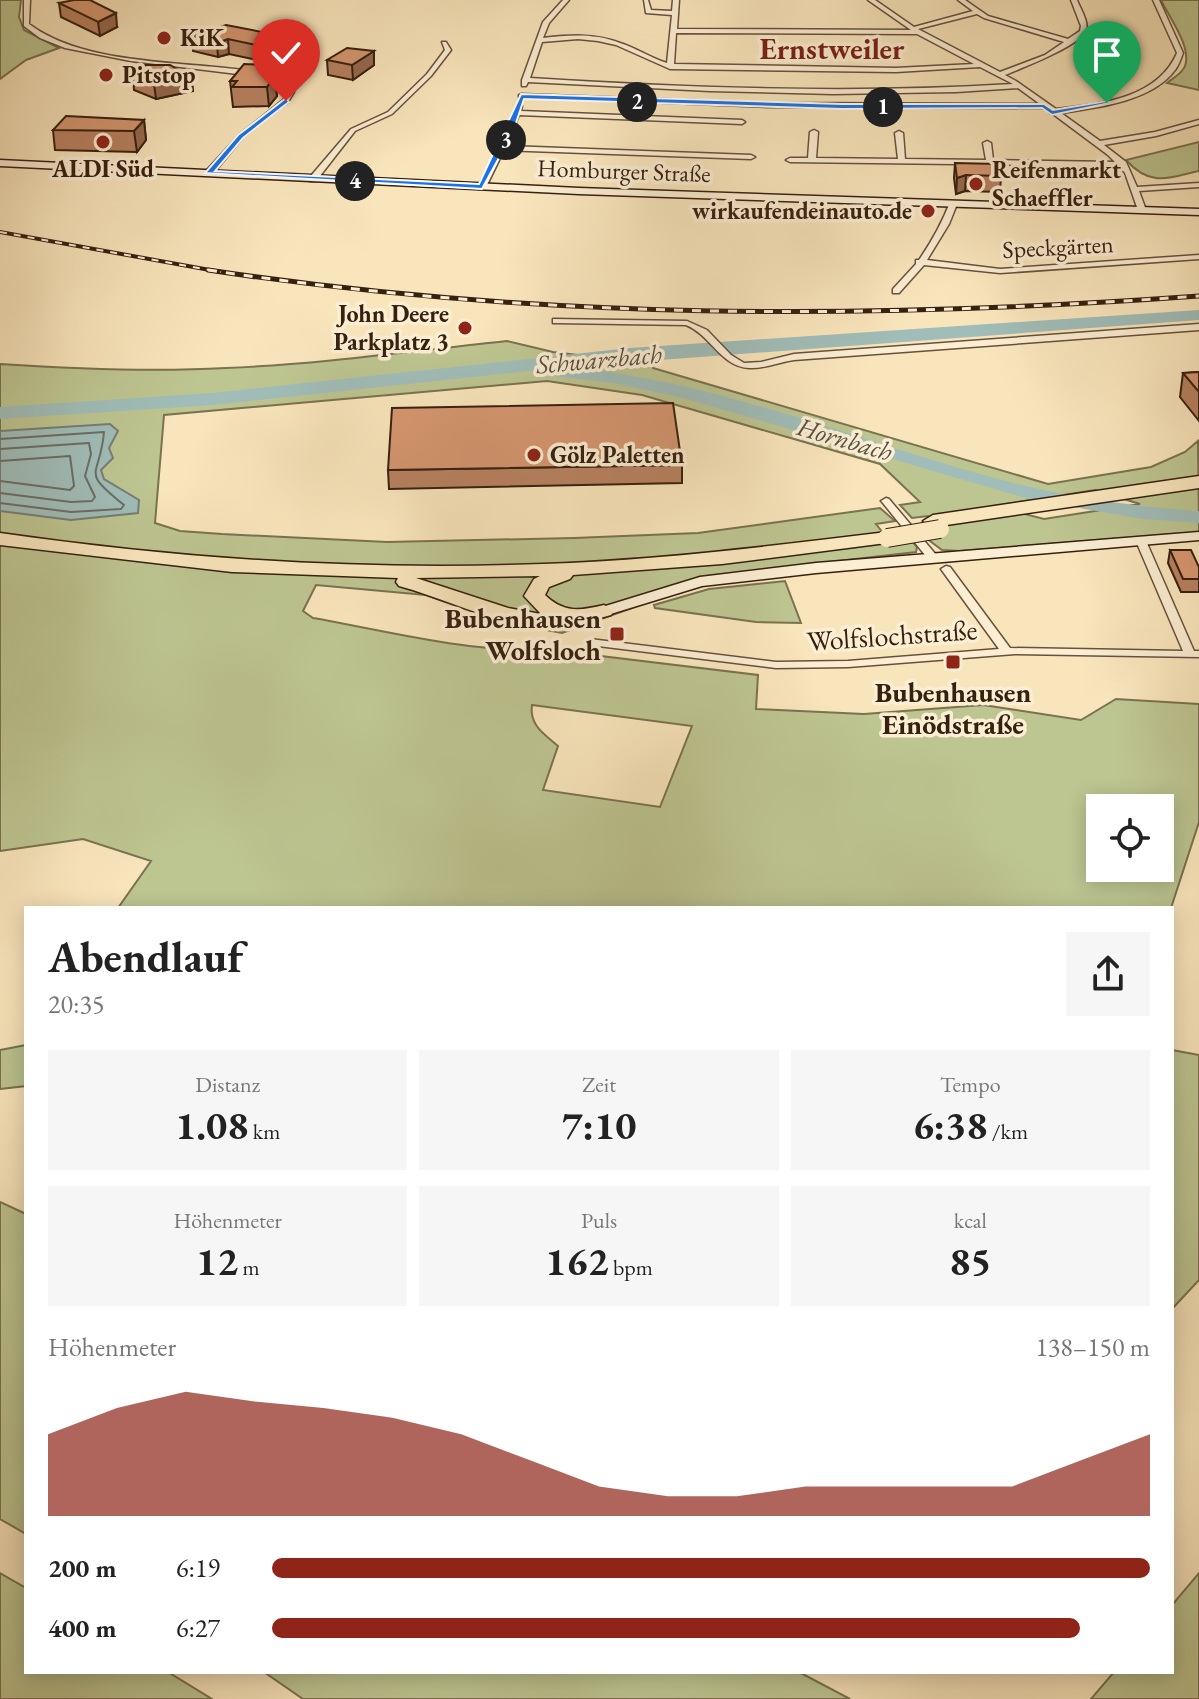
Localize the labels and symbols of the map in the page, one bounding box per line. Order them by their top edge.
pin [252,19,320,101]
pin [1073,21,1141,103]
place label: KiK [180,22,224,53]
marker: KiK [155,29,173,47]
district label: Ernstweiler [759,29,905,68]
place label: Pitstop [122,59,196,90]
marker: Pitstop [97,66,115,84]
pin: 2 [617,82,657,122]
pin: 1 [863,87,903,127]
pin: 3 [486,120,526,160]
marker: ALDI Süd [94,133,112,151]
street label: Homburger Straße [537,152,711,189]
place label: ALDI Süd [51,153,155,184]
place label: Reifenmarkt Schaeffler [992,154,1121,213]
pin: 4 [335,161,375,201]
marker: Reifenmarkt Schaeffler [967,175,985,193]
place label: wirkaufendeinauto.de [692,195,912,226]
marker: wirkaufendeinauto.de [919,202,937,220]
street label: Speckgärten [1002,228,1115,265]
place label: John Deere Parkplatz 3 [333,298,449,357]
marker: John Deere Parkplatz 3 [456,319,474,337]
water label: Schwarzbach [534,337,664,382]
water label: Hornbach [793,409,897,469]
place label: Gölz Paletten [550,439,685,470]
marker: Gölz Paletten [525,446,543,464]
place label: Bubenhausen Wolfsloch [444,600,601,668]
street label: Wolfslochstraße [806,611,978,659]
marker: Bubenhausen Wolfsloch [608,625,626,643]
marker: Bubenhausen Einödstraße [944,653,962,671]
place label: Bubenhausen Einödstraße [875,674,1031,742]

